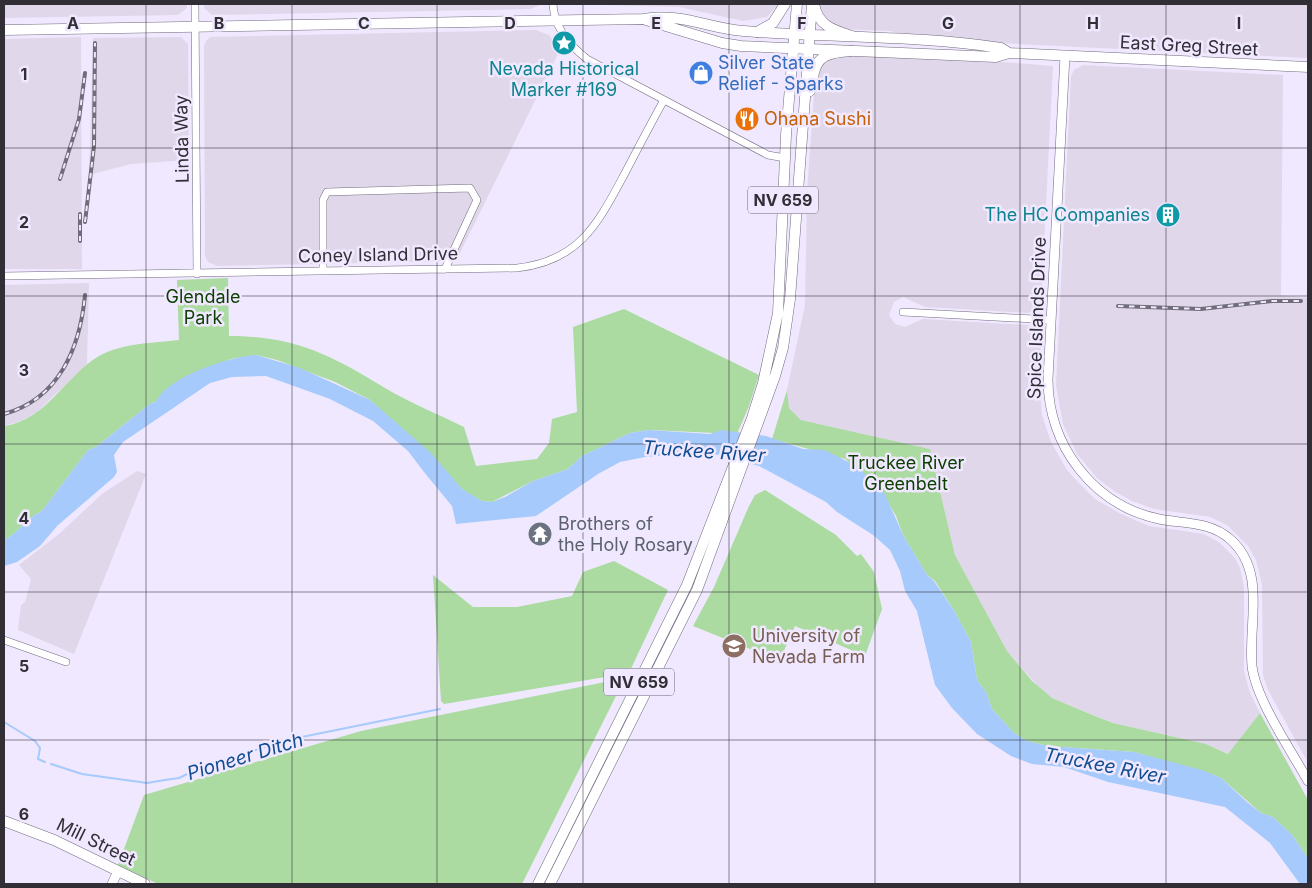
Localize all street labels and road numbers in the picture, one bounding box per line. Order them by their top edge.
street label: East Greg Street [1119,31,1259,60]
street label: Linda Way [170,95,193,183]
road number: NV 659 [748,186,818,214]
street label: Spice Islands Drive [1023,236,1050,400]
street label: Coney Island Drive [298,243,458,266]
road number: NV 659 [604,669,674,696]
street label: Mill Street [53,813,139,870]

